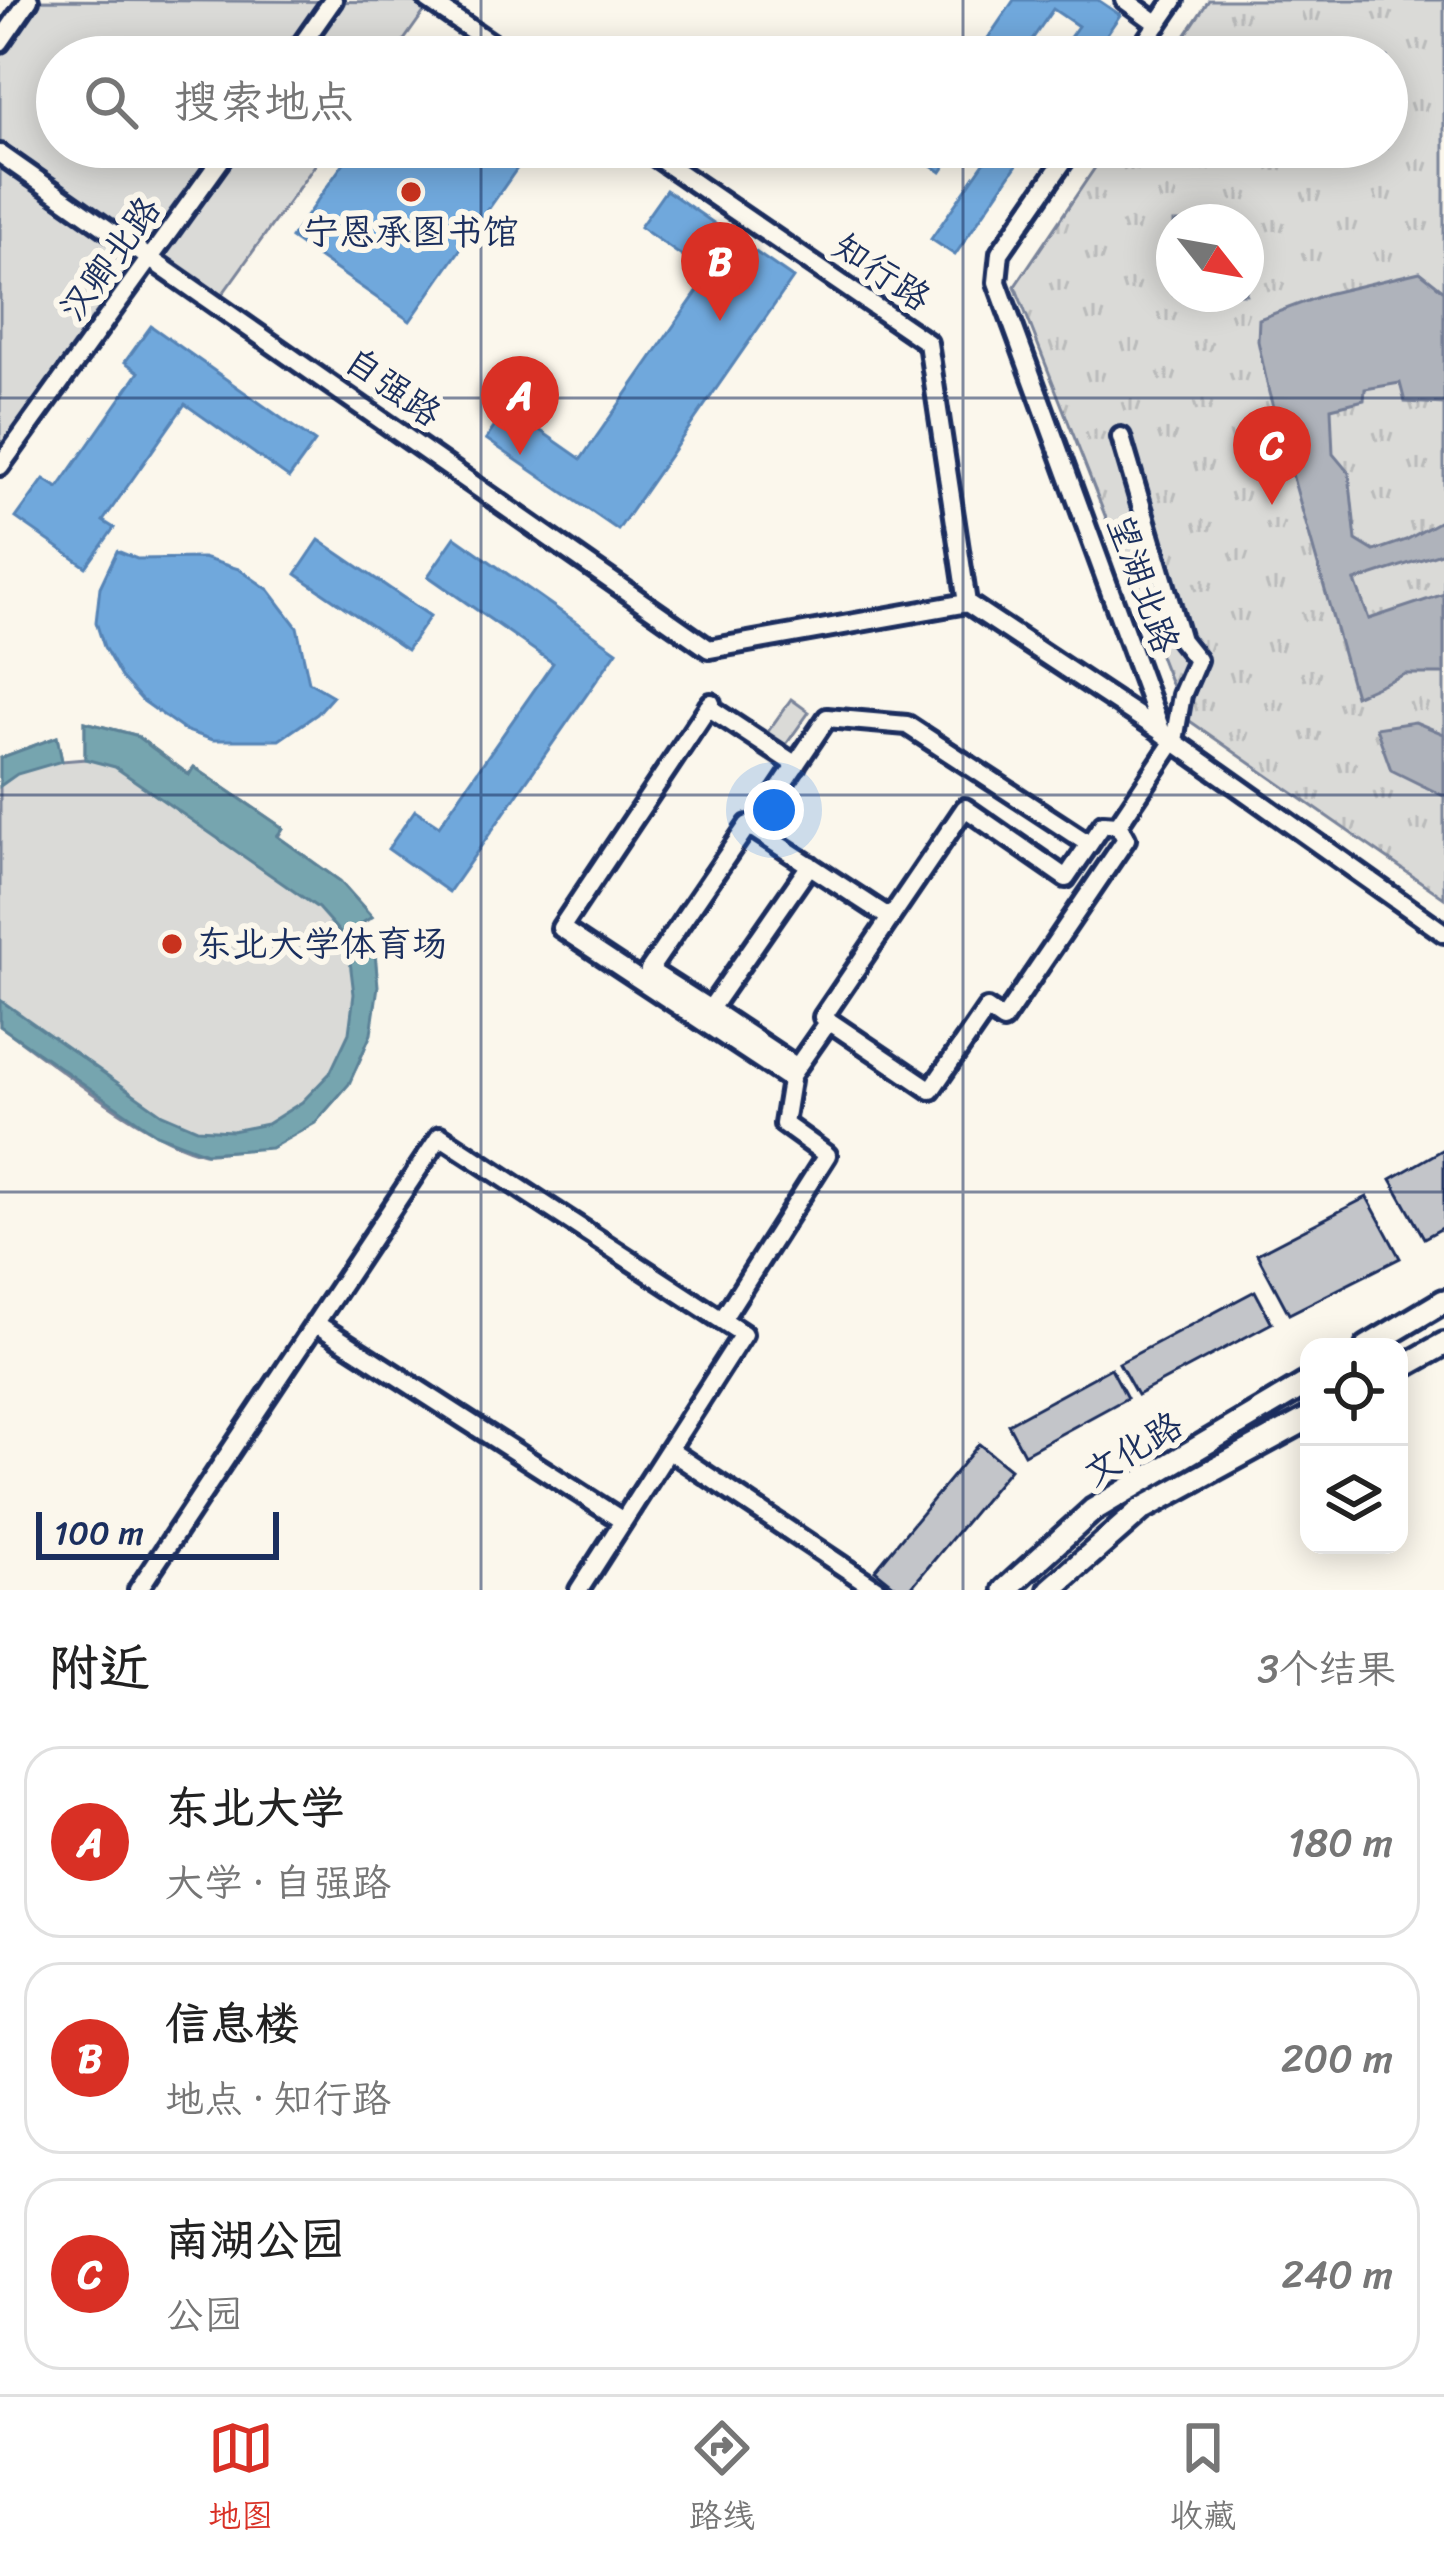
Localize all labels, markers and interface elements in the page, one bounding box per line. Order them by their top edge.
search box [36,36,1408,168]
text: 搜索地点 [174,62,354,142]
icon: search [78,69,144,135]
marker: 宁恩承图书馆 [398,179,424,205]
street label: 汉卿北路 [42,182,178,336]
place label: 宁恩承图书馆 [303,200,519,264]
north arrow [1156,204,1264,312]
street label: 知行路 [819,215,945,329]
pin: B [681,222,759,321]
street label: 自强路 [330,330,456,444]
pin: A [481,356,559,455]
pin: C [1233,406,1311,505]
street label: 望湖北路 [1088,505,1198,663]
your location [744,780,804,840]
place label: 东北大学体育场 [196,912,448,976]
marker: 东北大学体育场 [159,931,185,957]
map controls [1300,1338,1408,1554]
button: locate [1300,1338,1408,1446]
street label: 文化路 [1070,1394,1196,1504]
button: layers [1300,1446,1408,1554]
text: 100 m [54,1504,144,1562]
scale bar [36,1506,279,1559]
text: 附近 [48,1623,150,1713]
text: 3个结果 [1258,1634,1396,1703]
text: 东北大学 [165,1768,345,1848]
text: A [77,1808,103,1877]
text: 180 m [1288,1808,1393,1877]
text: 大学 · 自强路 [165,1848,391,1917]
text: 信息楼 [165,1984,300,2064]
text: B [78,2024,102,2093]
text: 200 m [1281,2024,1393,2093]
text: 地点 · 知行路 [165,2064,391,2133]
text: 南湖公园 [165,2200,345,2280]
text: C [78,2240,102,2309]
text: 240 m [1281,2240,1393,2309]
text: 公园 [165,2280,243,2349]
tab: 地图 [208,2415,274,2545]
tab: 路线 [689,2415,755,2545]
tab: 收藏 [1170,2415,1236,2545]

